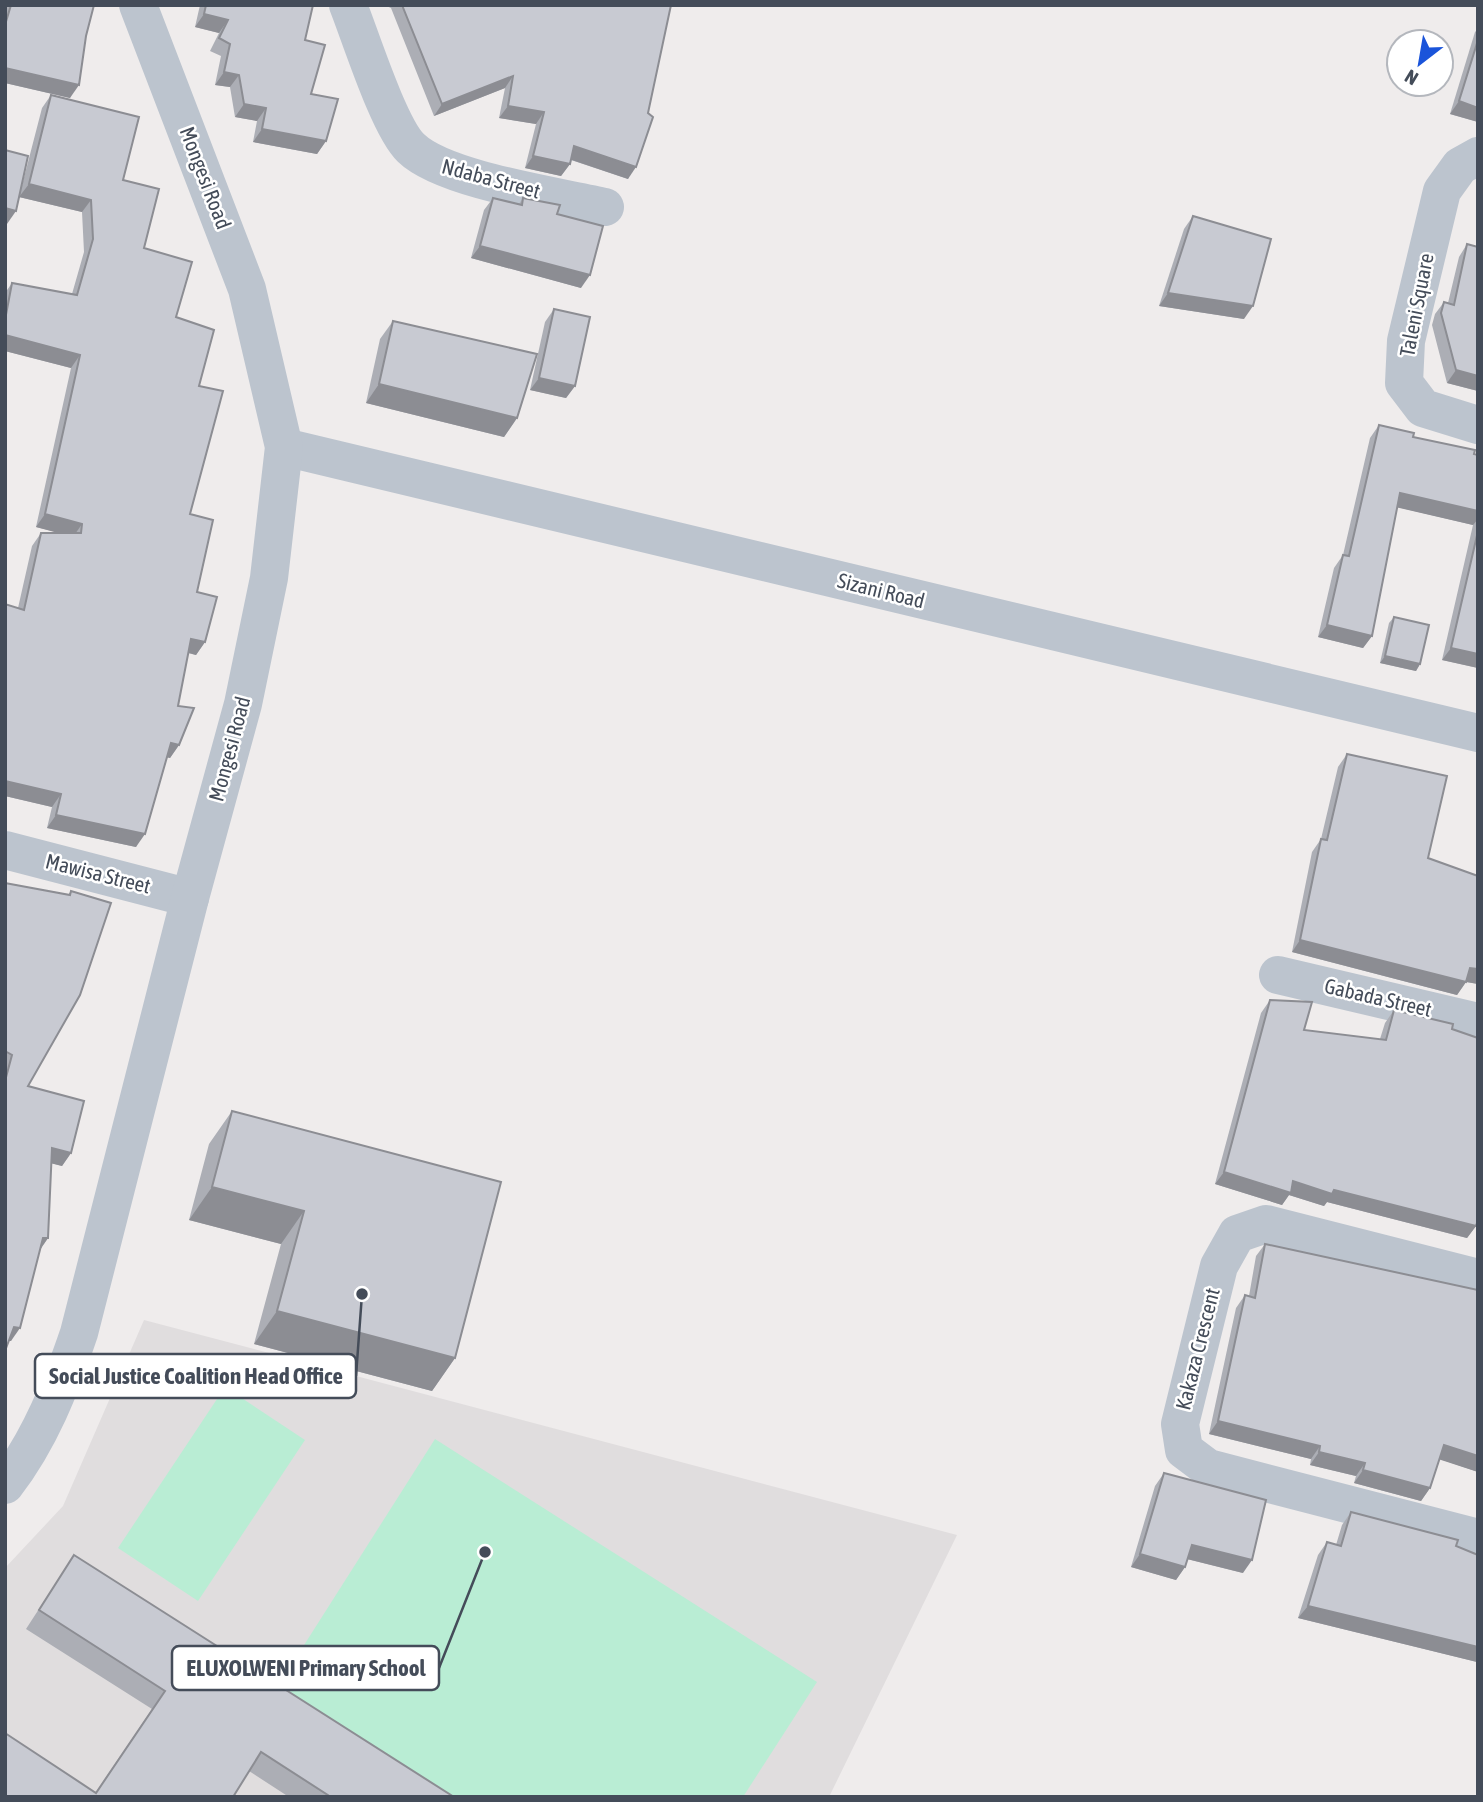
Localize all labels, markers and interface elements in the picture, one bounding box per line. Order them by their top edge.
north arrow [1385,28,1455,98]
text: N [1401,65,1422,90]
street label: Mongesi Road [175,123,236,232]
street label: Ndaba Street [439,153,543,203]
street label: Taleni Square [1394,251,1438,358]
street label: Sizani Road [835,568,927,612]
street label: Mongesi Road [204,694,255,804]
street label: Mawisa Street [43,848,153,898]
street label: Gabada Street [1322,973,1434,1021]
street label: Kakaza Crescent [1170,1285,1224,1412]
callout: Social Justice Coalition Head Office [35,1354,356,1398]
text: Social Justice Coalition Head Office [49,1363,343,1389]
callout: ELUXOLWENI Primary School [172,1646,439,1690]
text: ELUXOLWENI Primary School [186,1655,427,1681]

